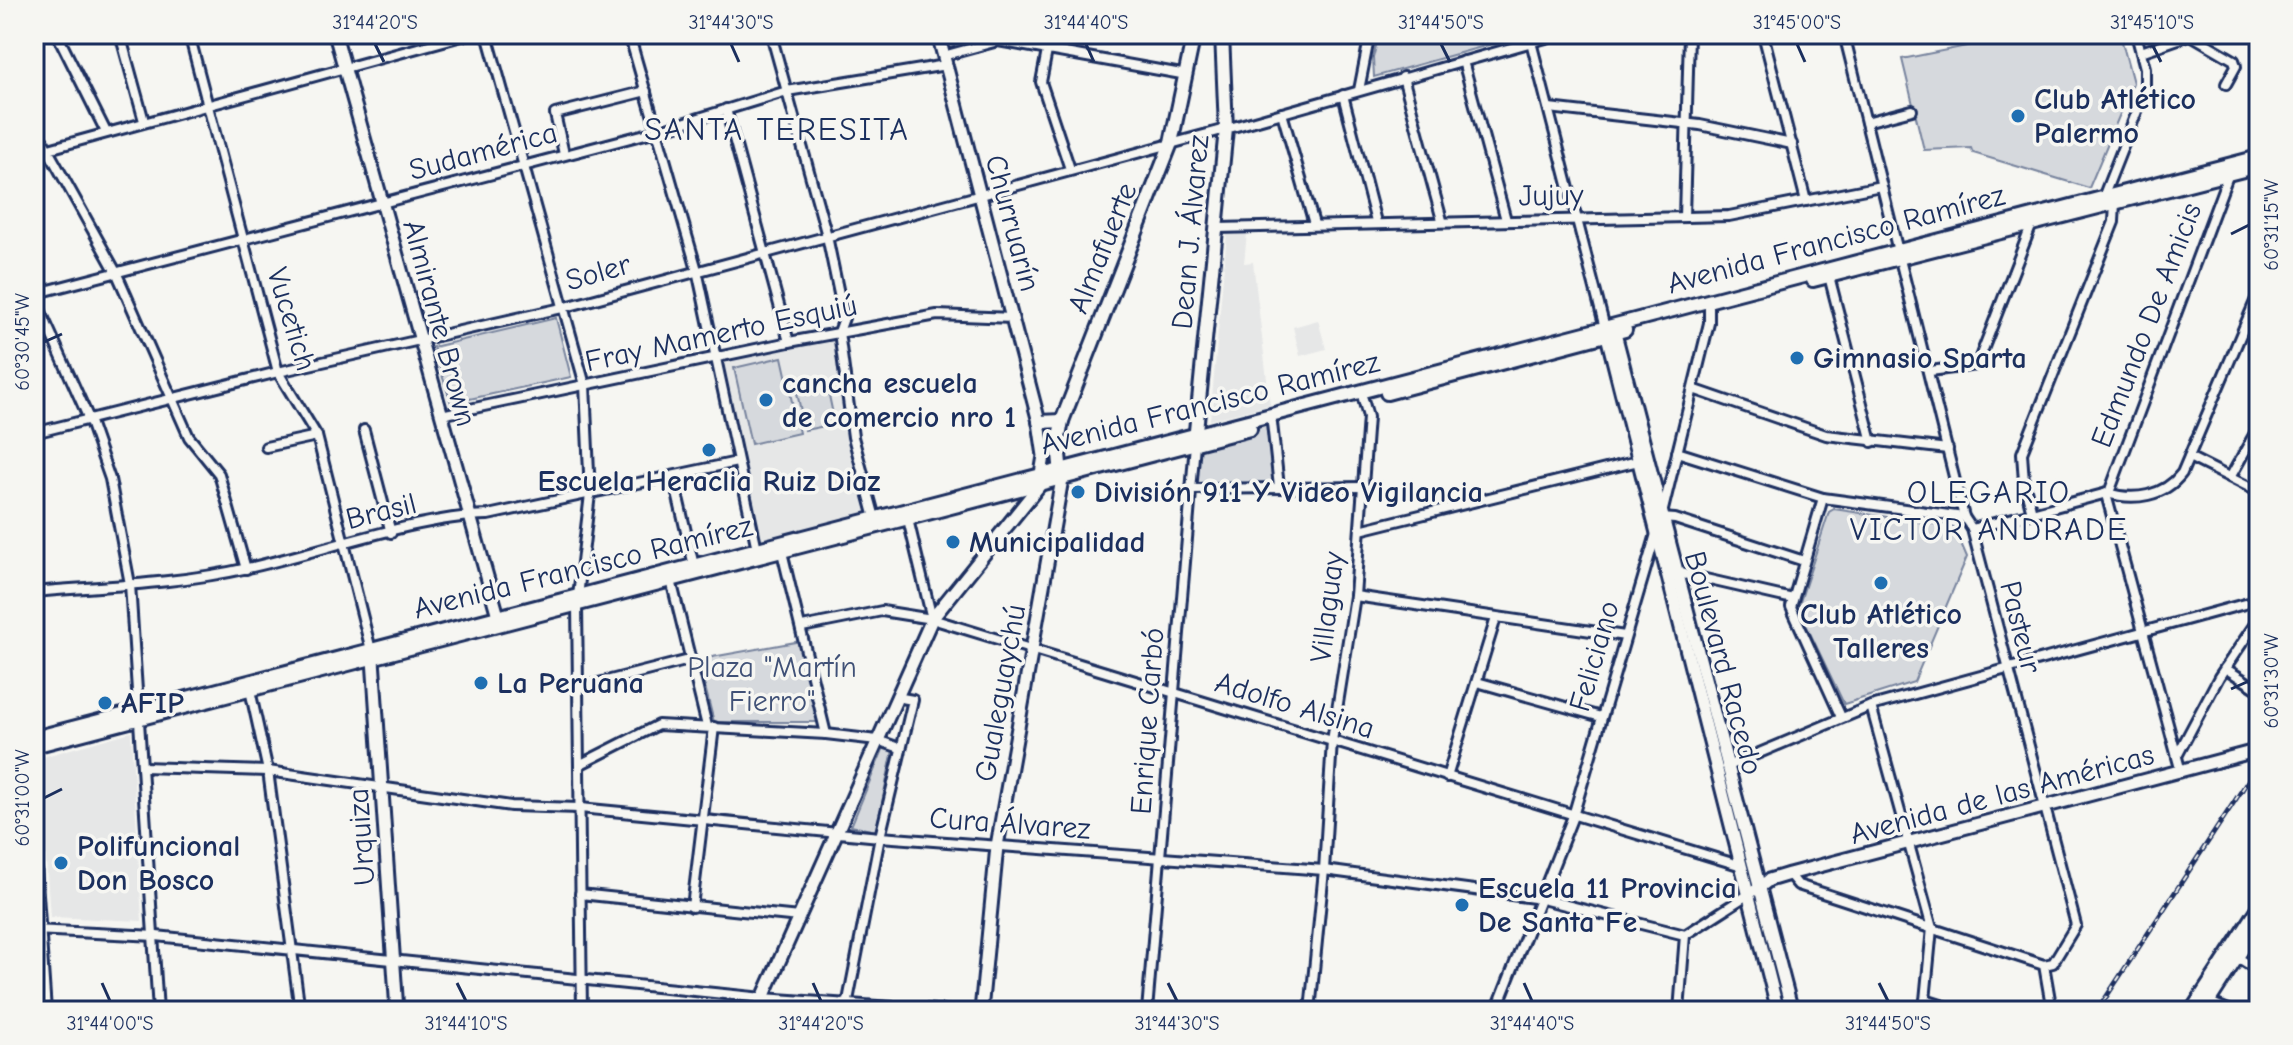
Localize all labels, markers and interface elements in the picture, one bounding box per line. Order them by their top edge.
text: 31°44'20"S [332,11,418,34]
text: 31°44'30"S [688,11,774,34]
text: 31°44'40"S [1044,11,1128,34]
text: 31°44'50"S [1398,11,1484,34]
text: 31°45'00"S [1753,11,1841,34]
text: 31°45'10"S [2110,11,2194,34]
place label: Club Atlético Palermo [2034,82,2196,151]
marker: Club Atlético Palermo [2009,107,2027,125]
district label: SANTA TERESITA [644,111,910,148]
street label: Sudamérica [405,115,561,188]
street label: Dean J. Álvarez [1164,133,1216,331]
street label: Churruarín [978,151,1048,295]
street label: Jujuy [1518,177,1584,214]
street label: Almafuerte [1060,178,1144,319]
street label: Avenida Francisco Ramírez [1664,178,2009,301]
text: 60°31'15"W [2260,179,2283,271]
street label: Edmundo De Amicis [2084,198,2209,452]
street label: Almirante Brown [395,216,484,430]
street label: Soler [562,247,635,298]
street label: Vucetich [259,263,324,375]
street label: Fray Mamerto Esquiú [582,288,860,379]
text: 60°30'45"W [11,293,34,391]
place label: Gimnasio Sparta [1813,341,2027,376]
street label: Avenida Francisco Ramírez [1037,344,1383,463]
marker: Gimnasio Sparta [1788,349,1806,367]
place label: cancha escuela de comercio nro 1 [782,366,1016,435]
marker: cancha escuela de comercio nro 1 [757,391,775,409]
marker: Escuela Heraclia Ruiz Diaz [700,441,718,459]
place label: Escuela Heraclia Ruiz Diaz [538,464,881,499]
district label: OLEGARIO VICTOR ANDRADE [1850,474,2128,548]
place label: División 911 Y Video Vigilancia [1094,475,1483,510]
marker: División 911 Y Video Vigilancia [1069,483,1087,501]
street label: Brasil [342,486,420,537]
street label: Avenida Francisco Ramírez [410,508,756,627]
place label: Municipalidad [969,525,1146,560]
marker: Municipalidad [944,533,962,551]
street label: Boulevard Racedo [1677,548,1770,779]
street label: Villaguay [1303,549,1352,665]
marker: Club Atlético Talleres [1872,574,1890,592]
street label: Pasteur [1992,578,2049,677]
street label: Feliciano [1562,597,1627,715]
place label: Club Atlético Talleres [1800,597,1962,666]
street label: Gualeguaychú [968,602,1033,784]
street label: Enrique Carbó [1124,627,1171,816]
text: 60°31'30"W [2260,633,2283,729]
park label: Plaza "Martín Fierro" [687,650,857,719]
street label: Adolfo Alsina [1211,665,1379,746]
place label: La Peruana [497,666,644,701]
marker: La Peruana [472,674,490,692]
place label: AFIP [121,686,184,721]
marker: AFIP [96,694,114,712]
street label: Avenida de las Américas [1846,737,2158,852]
text: 60°31'00"W [11,749,34,847]
street label: Urquiza [341,787,382,887]
street label: Cura Álvarez [928,799,1092,847]
place label: Polifuncional Don Bosco [77,829,240,898]
marker: Polifuncional Don Bosco [52,854,70,872]
place label: Escuela 11 Provincia De Santa Fe [1478,871,1737,940]
marker: Escuela 11 Provincia De Santa Fe [1453,896,1471,914]
text: 31°44'00"S [66,1012,154,1035]
text: 31°44'10"S [425,1012,507,1035]
text: 31°44'20"S [778,1012,864,1035]
text: 31°44'30"S [1134,1012,1220,1035]
text: 31°44'40"S [1490,1012,1574,1035]
text: 31°44'50"S [1845,1012,1931,1035]

